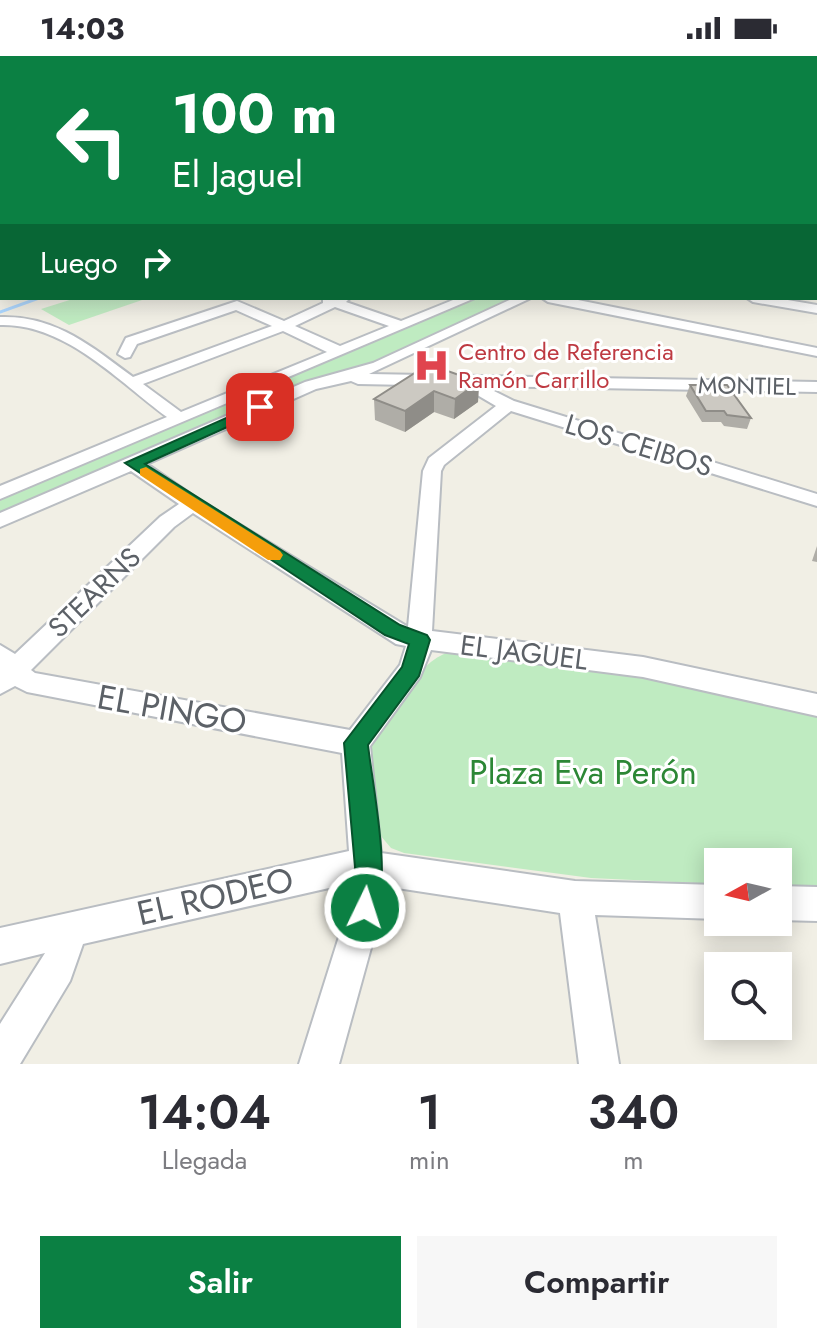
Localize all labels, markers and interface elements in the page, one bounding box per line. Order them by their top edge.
text: 14:03 [40,7,124,50]
text: 100 m [172,73,337,154]
icon: left [40,88,144,192]
text: El Jaguel [172,148,303,200]
icon: right [134,240,178,284]
text: Luego [40,241,118,284]
place label: Centro de Referencia Ramón Carrillo [458,334,674,397]
hospital icon: Centro de Referencia Ramón Carrillo [413,347,451,385]
street label: MONTIEL [698,367,797,404]
pin [226,373,294,441]
icon: arrive [238,385,282,429]
street label: LOS CEIBOS [560,404,718,487]
street label: STEARNS [39,538,150,647]
street label: EL JAGUEL [458,624,590,681]
street label: EL PINGO [93,672,250,747]
park label: Plaza Eva Perón [469,748,697,797]
north arrow [704,848,792,936]
map controls [704,848,792,1040]
street label: EL RODEO [132,855,298,938]
position arrow [323,866,407,950]
button: search [704,952,792,1040]
text: 14:04 [138,1078,271,1147]
text: 1 [418,1078,441,1147]
text: 340 [588,1078,679,1147]
text: Llegada [162,1141,247,1179]
text: min [409,1141,450,1179]
text: m [623,1141,644,1179]
button: Salir [40,1236,401,1328]
button: Compartir [417,1236,777,1328]

